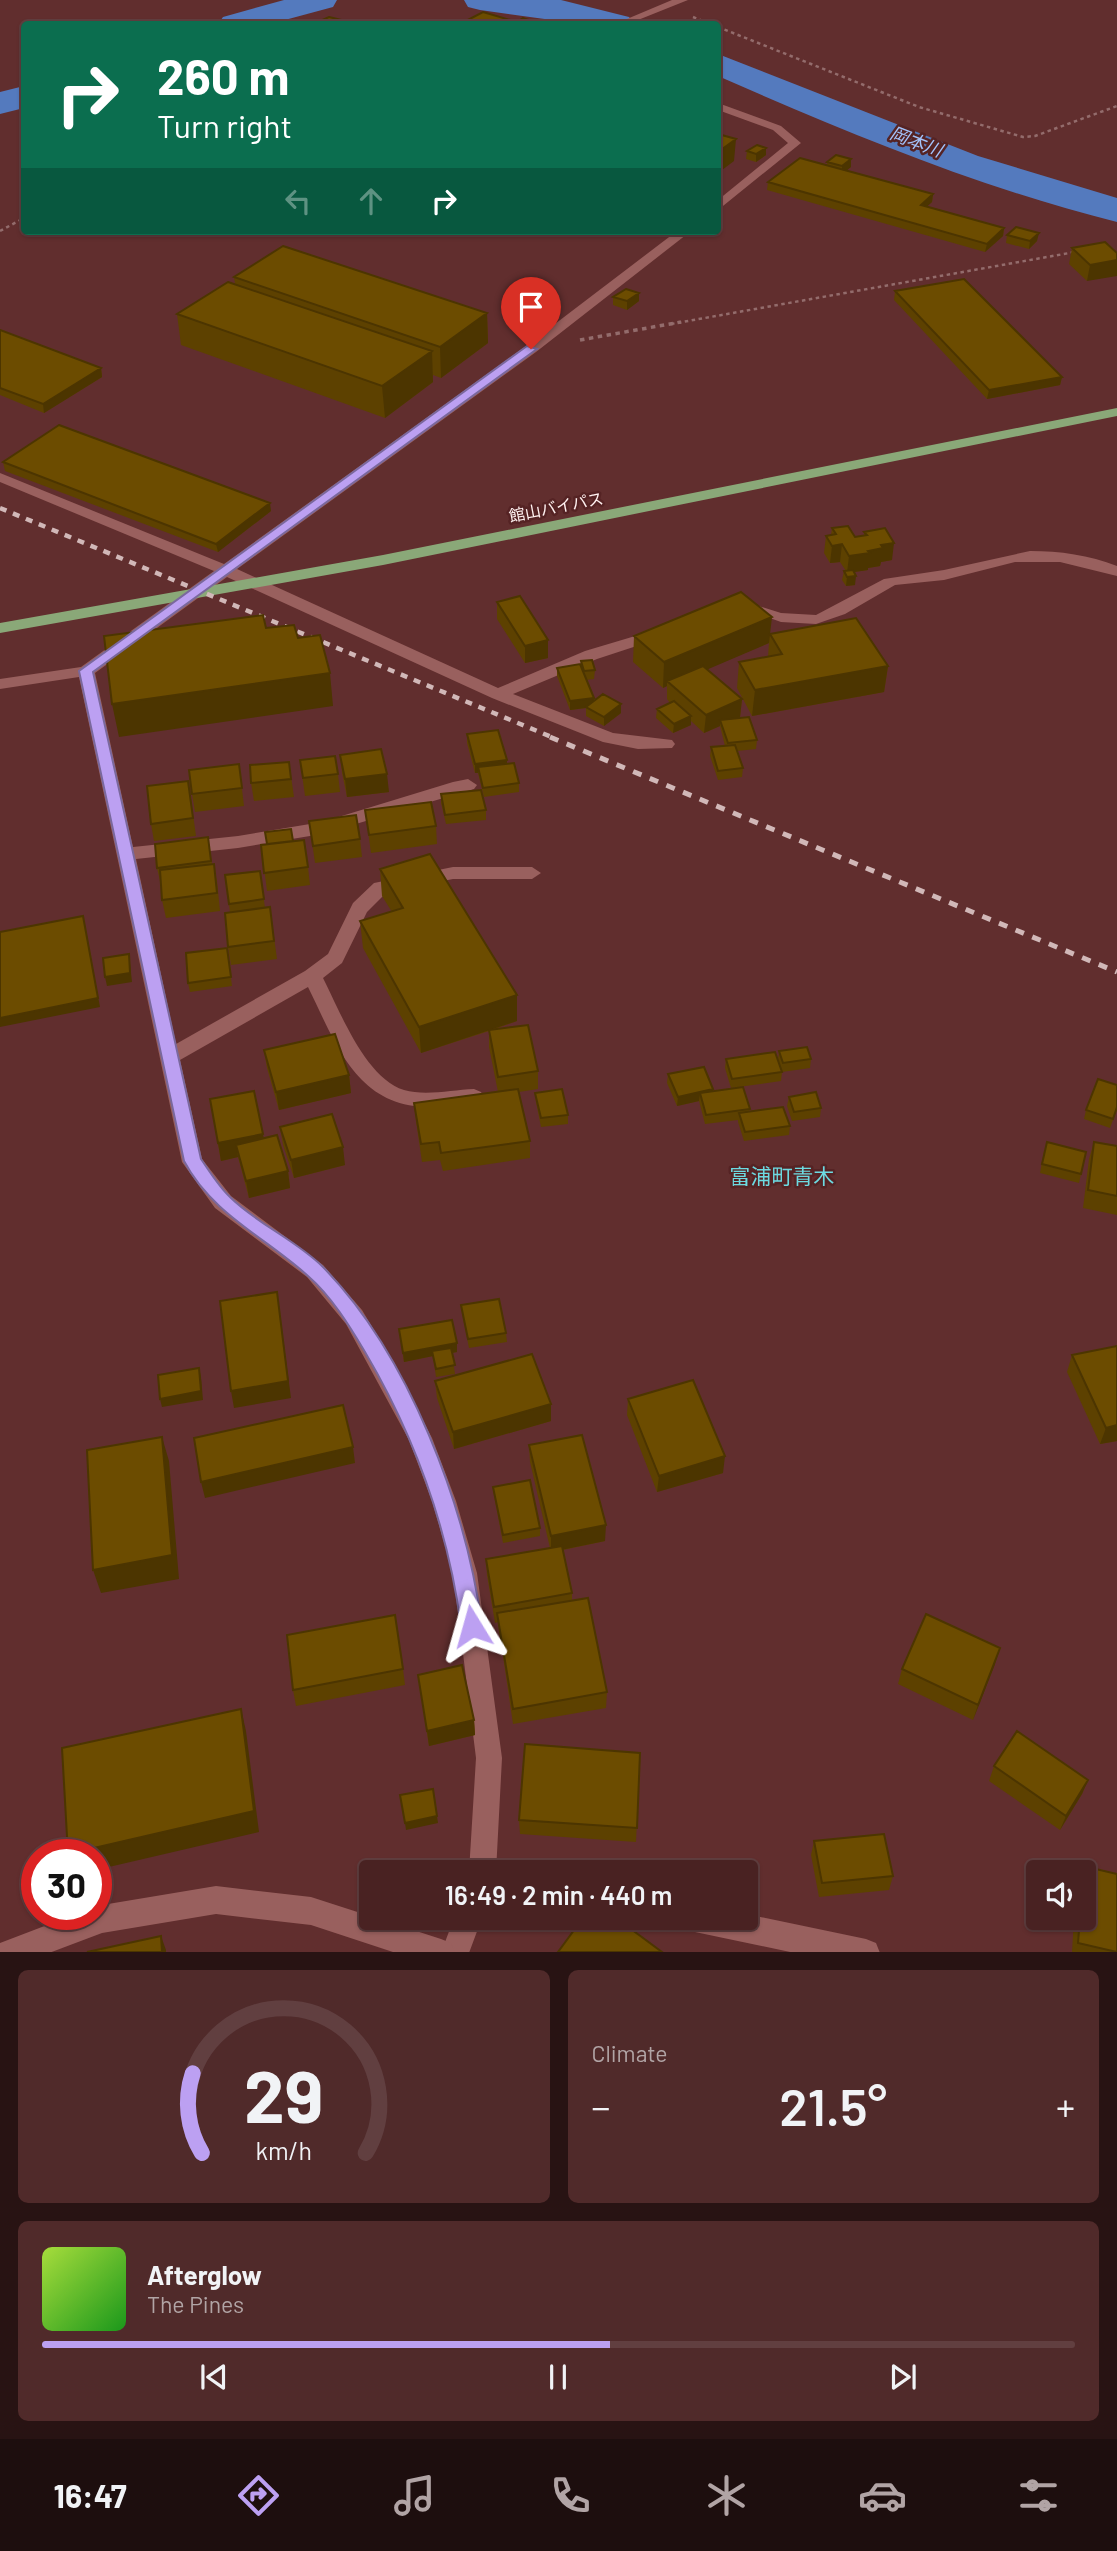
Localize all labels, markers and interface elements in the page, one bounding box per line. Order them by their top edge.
text: 260 m [157,46,289,105]
icon: right [42,49,133,140]
text: Turn right [157,106,292,144]
water label: 岡本川 [887,121,947,162]
icon: left [279,182,317,220]
icon: ahead [352,182,390,220]
icon: right [425,182,463,220]
pin [501,277,561,349]
icon: arrive [512,288,550,326]
street label: 館山バイパス [507,488,605,525]
district label: 富浦町青木 [730,1163,835,1188]
position arrow [435,1589,509,1663]
speed limit sign: 30 [21,1839,112,1930]
map controls [1026,1860,1096,1930]
button: sound [1026,1860,1096,1930]
text: 16:49 · 2 min · 440 m [445,1879,672,1910]
text: Climate [592,2039,668,2067]
text: 29 [244,2050,323,2138]
text: 21.5° [779,2074,887,2136]
text: − [592,2083,611,2129]
text: + [1056,2083,1075,2129]
text: km/h [255,2134,312,2164]
text: Afterglow [147,2259,262,2290]
text: The Pines [147,2290,244,2318]
icon: previous [195,2358,233,2396]
icon: pause [539,2358,577,2396]
icon: next [884,2358,922,2396]
icon: directions [234,2471,283,2520]
icon: music [390,2471,439,2520]
icon: phone [546,2471,595,2520]
icon: climate [702,2471,751,2520]
icon: car [858,2471,907,2520]
icon: filters [1014,2471,1063,2520]
text: 16:47 [54,2476,127,2514]

